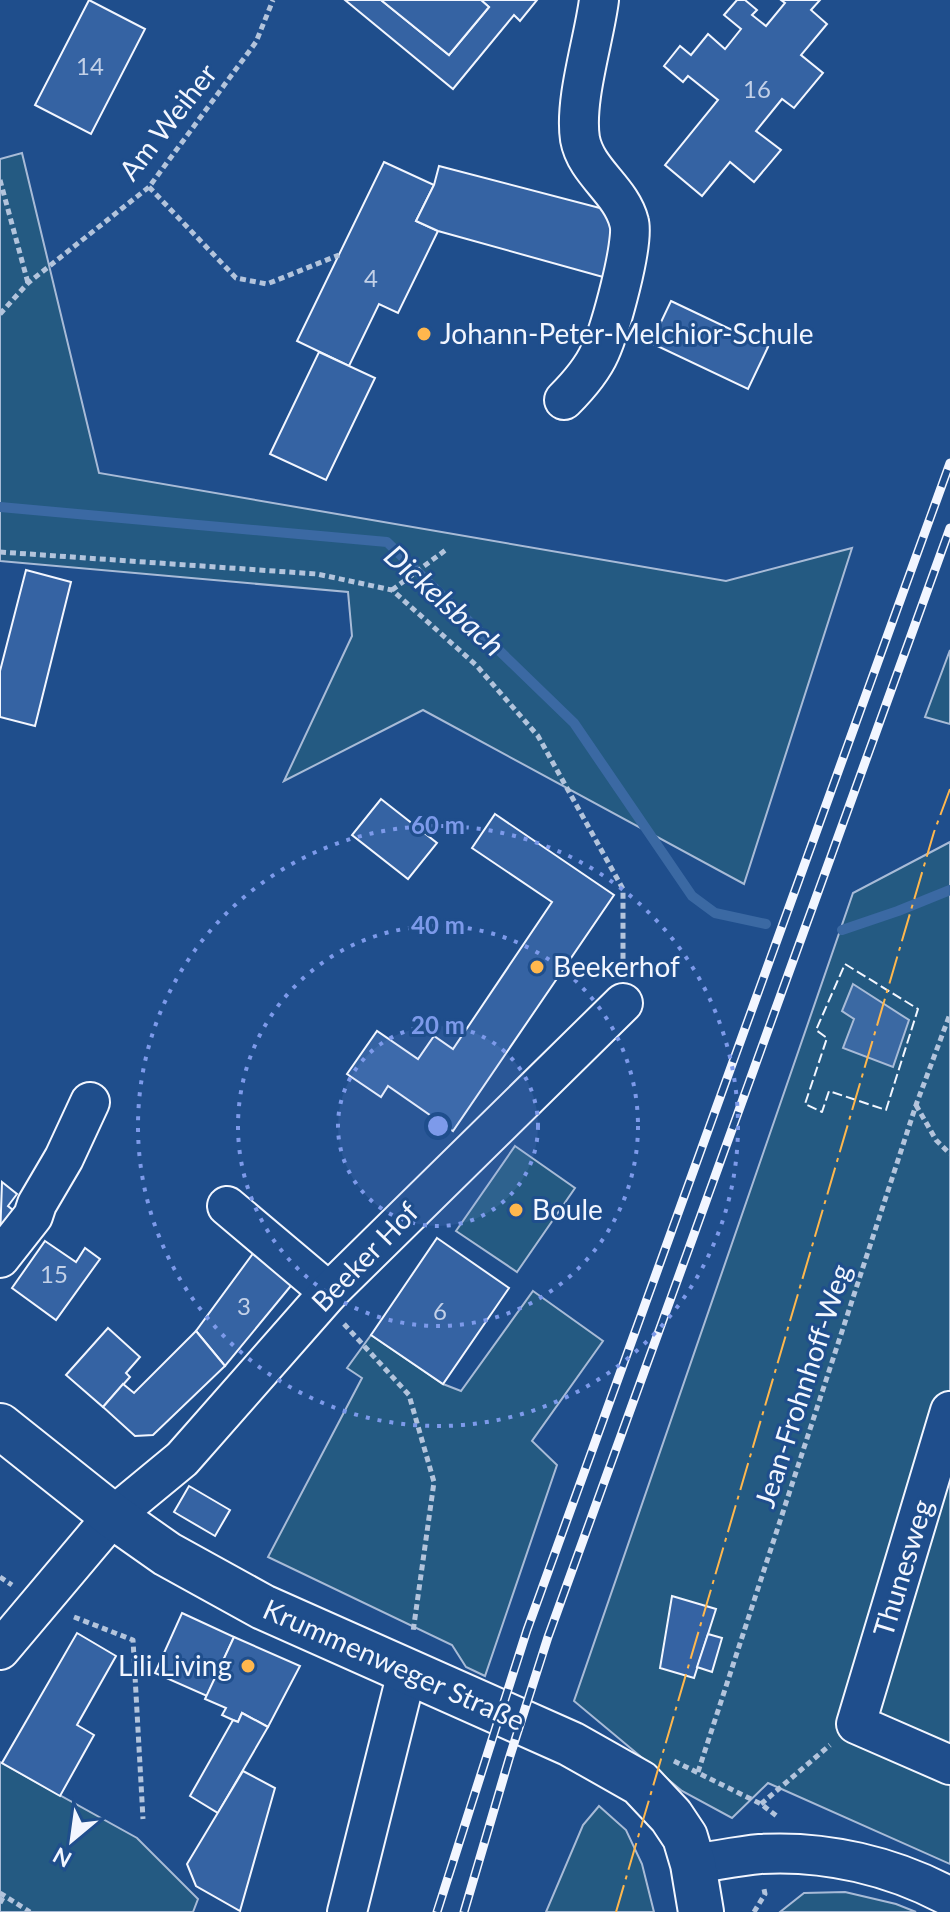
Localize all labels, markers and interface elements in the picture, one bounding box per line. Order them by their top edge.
house number: 14 [76,51,104,80]
street label: Am Weiher [111,56,223,186]
house number: 16 [743,74,771,103]
house number: 4 [364,263,378,292]
place label: Johann-Peter-Melchior-Schule [440,316,814,350]
marker: Johann-Peter-Melchior-Schule [415,325,433,343]
water label: Dickelsbach [378,536,513,663]
text: 60 m [411,810,465,839]
text: 40 m [411,910,465,939]
place label: Beekerhof [553,949,680,983]
marker: Beekerhof [528,958,546,976]
text: 20 m [411,1010,465,1039]
centre of rings [424,1112,452,1140]
place label: Boule [532,1192,603,1226]
street label: Beeker Hof [304,1194,425,1318]
marker: Boule [507,1201,525,1219]
house number: 15 [40,1259,68,1288]
street label: Jean-Frohnhoff-Weg [747,1260,857,1512]
house number: 3 [237,1291,251,1320]
house number: 6 [433,1296,447,1325]
street label: Thunesweg [865,1495,939,1640]
street label: Krummenweger Straße [258,1591,530,1737]
place label: Lili Living [118,1648,232,1682]
marker: Lili Living [239,1657,257,1675]
north arrow [32,1800,112,1880]
text: N [48,1842,76,1874]

